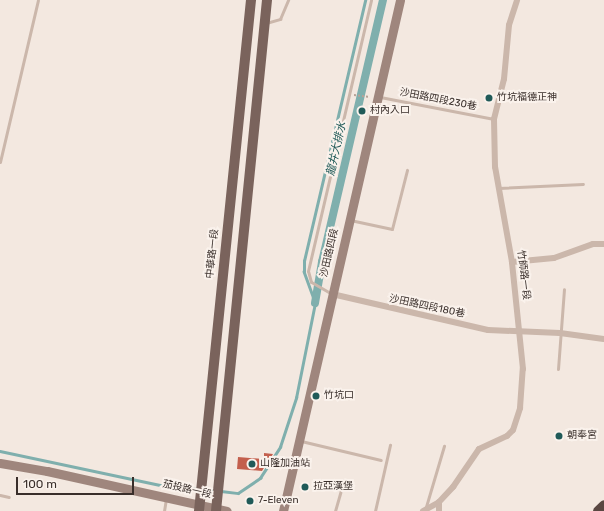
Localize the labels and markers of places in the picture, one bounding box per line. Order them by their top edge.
place label: 竹坑福德正神 [497,92,557,104]
marker: 竹坑福德正神 [484,93,494,103]
place label: 村內入口 [370,105,410,117]
marker: 村內入口 [357,106,367,116]
place label: 竹坑口 [324,390,354,402]
marker: 竹坑口 [311,391,321,401]
place label: 朝奉宮 [567,430,597,442]
marker: 朝奉宮 [554,431,564,441]
place label: 山隆加油站 [260,458,310,470]
marker: 山隆加油站 [247,459,257,469]
place label: 拉亞漢堡 [313,481,353,493]
marker: 拉亞漢堡 [300,482,310,492]
place label: 7-Eleven [258,495,298,507]
marker: 7-Eleven [245,496,255,506]

